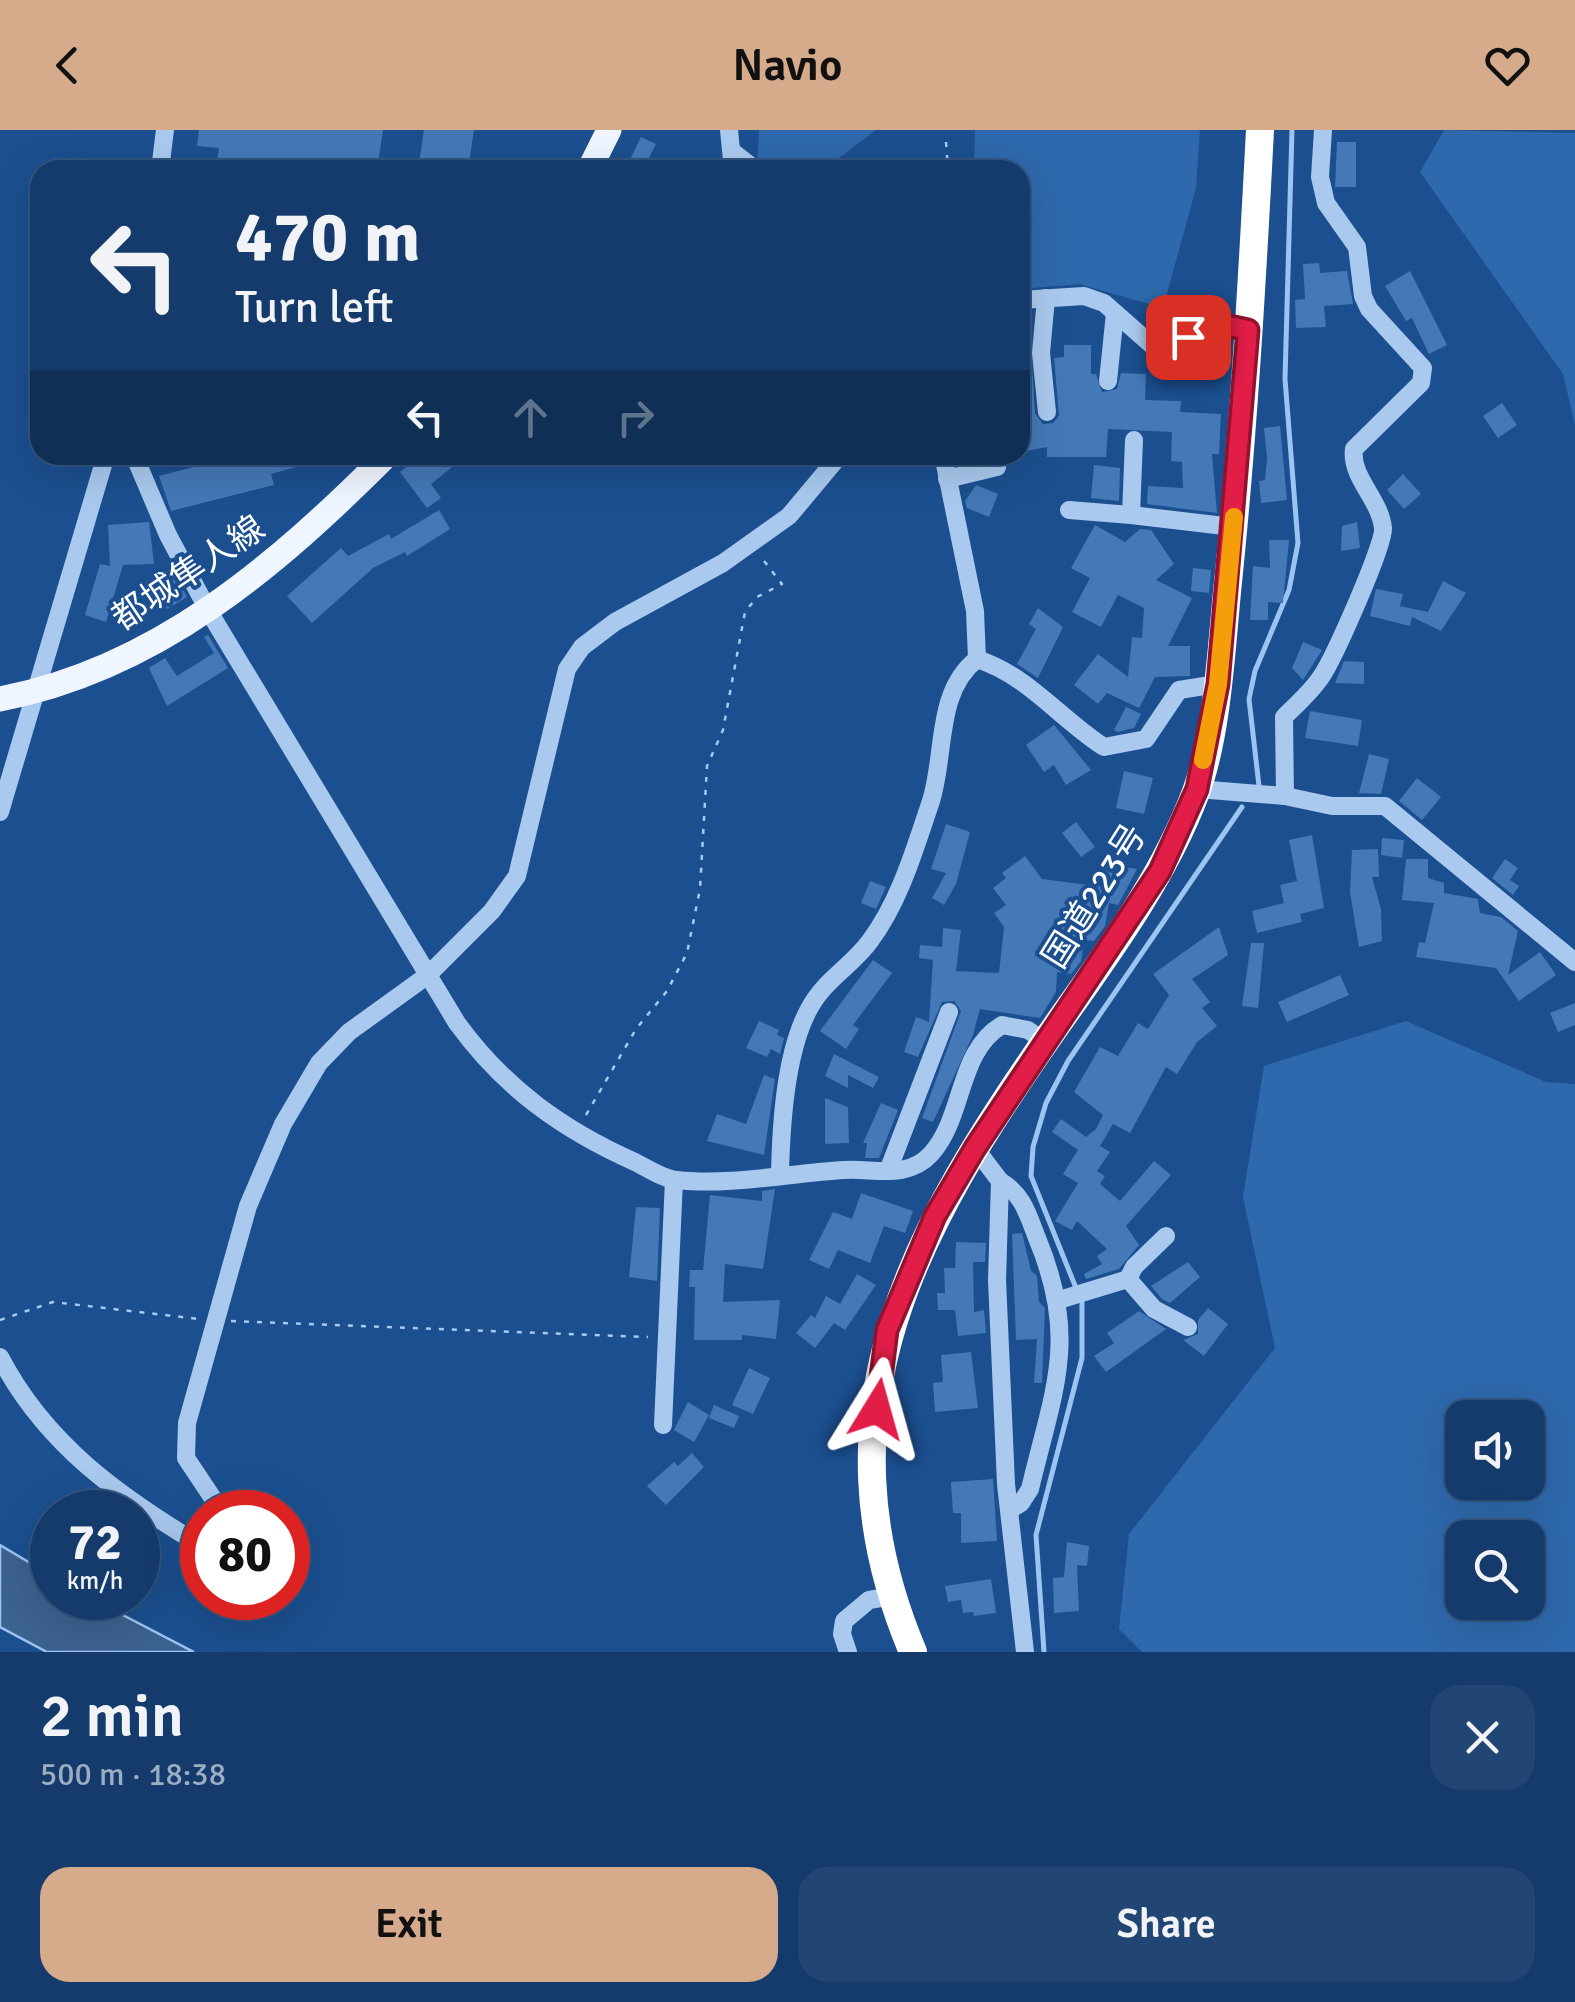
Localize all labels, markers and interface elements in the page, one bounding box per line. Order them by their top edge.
icon: back [40,38,95,93]
text: Navio [733,38,842,93]
icon: heart [1480,38,1535,93]
text: 470 m [235,194,420,280]
icon: left [70,200,200,330]
text: Turn left [235,280,394,335]
pin [1146,295,1231,380]
icon: arrive [1161,310,1216,365]
icon: left [398,390,453,445]
icon: ahead [503,390,558,445]
icon: right [608,390,663,445]
street label: 都城隼人線 [103,506,273,640]
street label: 国道223号 [1033,816,1155,976]
position arrow [825,1357,929,1461]
map controls [1445,1400,1545,1620]
button: sound [1445,1400,1545,1500]
speed limit sign: 80 [180,1490,310,1620]
text: 72 [68,1512,122,1574]
button: search [1445,1520,1545,1620]
text: km/h [67,1565,123,1596]
text: 2 min [40,1680,184,1754]
button: close [1430,1685,1535,1790]
text: 500 m · 18:38 [40,1755,226,1794]
button: Exit [40,1867,778,1982]
button: Share [798,1867,1535,1982]

